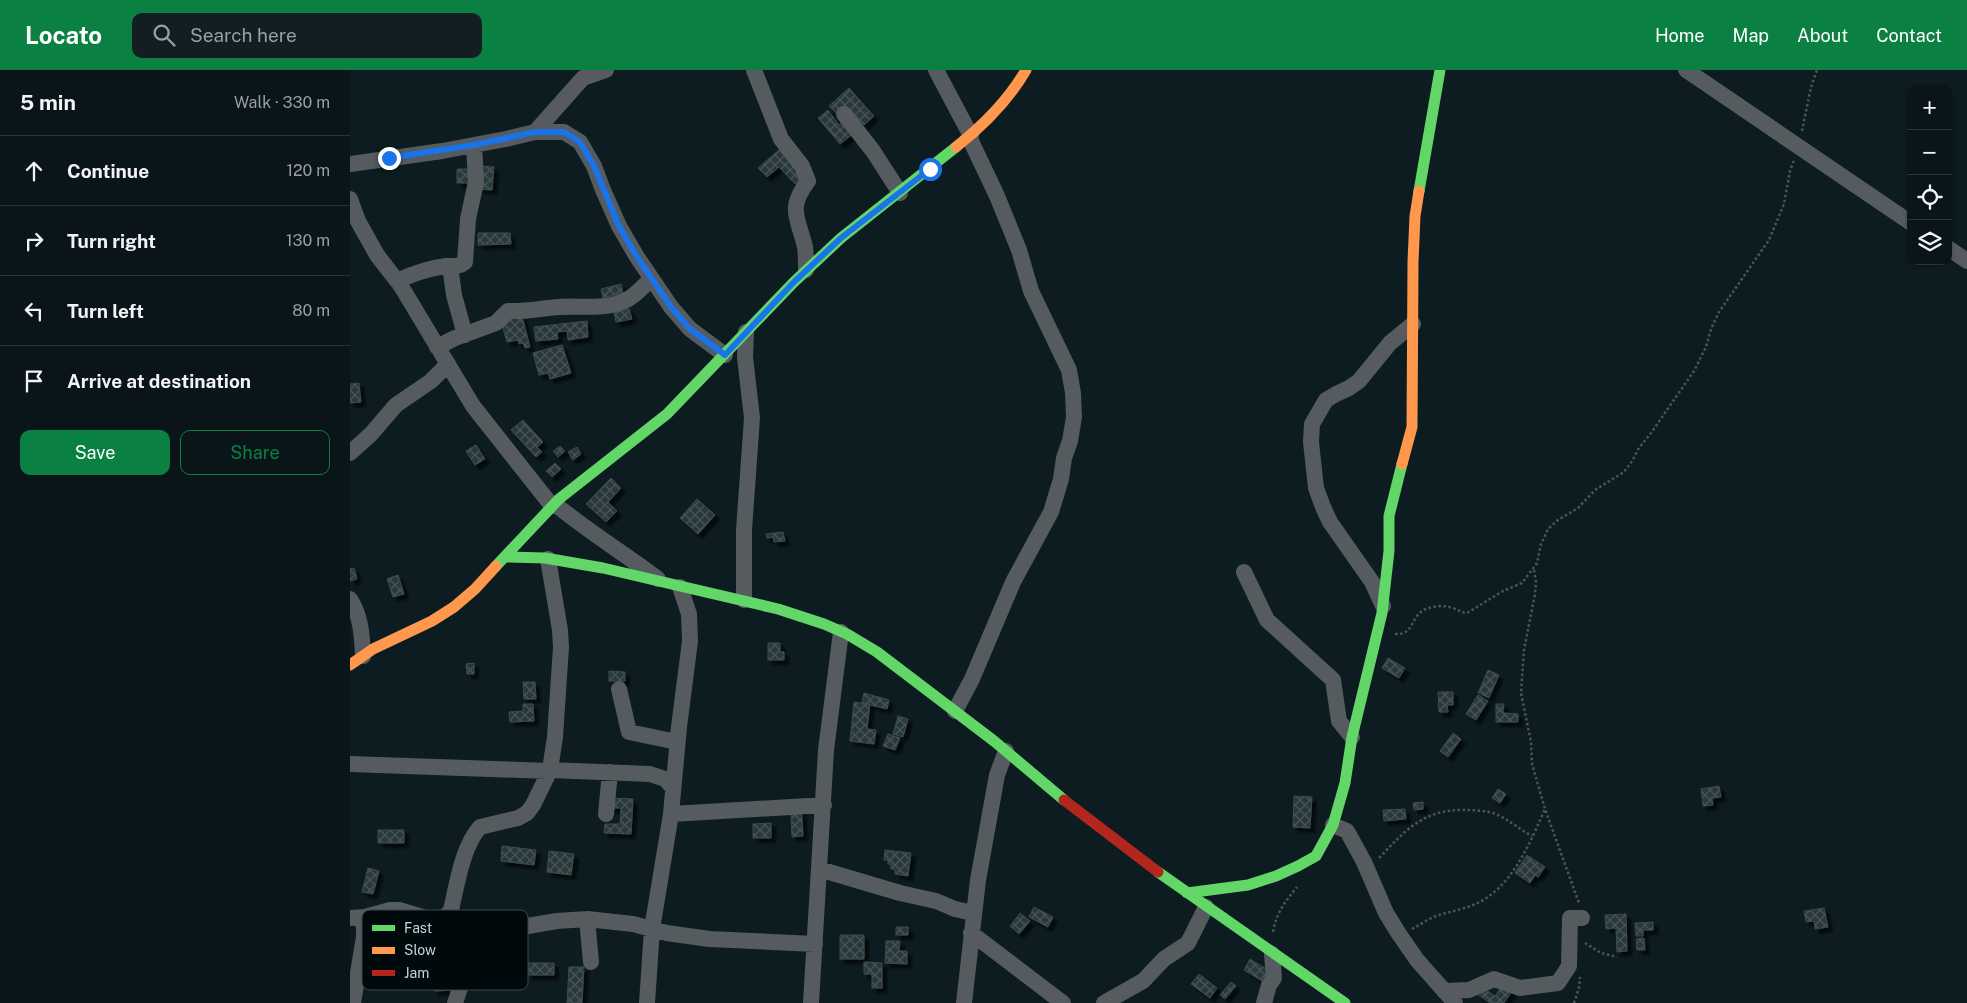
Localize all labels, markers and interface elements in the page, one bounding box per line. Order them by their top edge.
search box [132,13,482,58]
text: Locato [25,21,102,49]
icon: search [150,21,178,49]
text: Search here [190,24,297,46]
text: Home [1655,25,1705,46]
text: Map [1733,25,1769,46]
text: About [1797,25,1848,46]
text: Contact [1876,25,1942,46]
map controls [1907,85,1952,265]
button: + [1907,85,1952,130]
text: 5 min [20,90,76,115]
text: Walk · 330 m [234,93,330,112]
button: − [1907,130,1952,175]
route end [378,147,401,170]
icon: ahead [20,157,48,185]
route start [919,158,942,181]
text: Continue [67,160,149,182]
text: 120 m [286,161,330,180]
button: locate [1907,175,1952,220]
button: layers [1907,220,1952,265]
icon: right [20,227,48,255]
text: Turn right [67,230,156,252]
text: 130 m [286,231,330,250]
icon: left [20,297,48,325]
text: Turn left [67,300,144,322]
text: 80 m [292,301,330,320]
icon: arrive [20,367,48,395]
text: Arrive at destination [67,370,251,392]
button: Save [20,430,170,475]
button: Share [180,430,330,475]
legend [362,910,528,990]
text: Fast [404,920,432,936]
text: Slow [404,942,436,958]
text: Jam [404,965,429,981]

